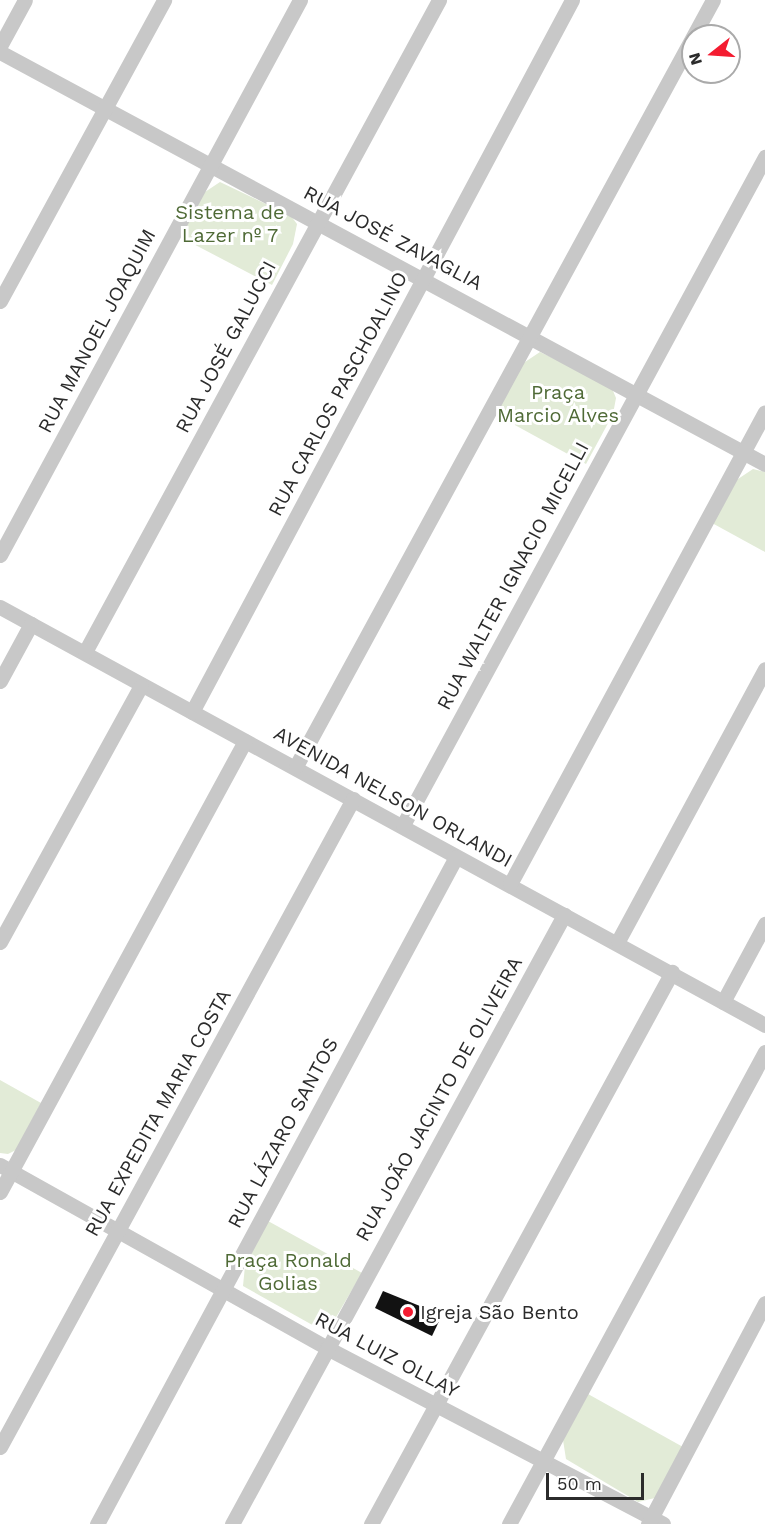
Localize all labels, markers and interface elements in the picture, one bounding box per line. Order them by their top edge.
north arrow [681,24,741,84]
text: N [684,50,706,67]
street label: RUA JOSÉ ZAVAGLIA [299,180,487,296]
park label: Sistema de Lazer nº 7 [175,200,285,247]
street label: RUA MANOEL JOAQUIM [33,224,161,438]
street label: RUA JOSÉ GALUCCI [170,256,282,438]
street label: RUA CARLOS PASCHOALINO [263,267,413,521]
park label: Praça Marcio Alves [497,380,619,427]
street label: RUA WALTER IGNACIO MICELLI [432,437,594,715]
street label: AVENIDA NELSON ORLANDI [269,721,517,873]
street label: RUA JOÃO JACINTO DE OLIVEIRA [350,952,528,1246]
street label: RUA EXPEDITA MARIA COSTA [79,984,237,1242]
street label: RUA LÁZARO SANTOS [222,1033,344,1233]
park label: Praça Ronald Golias [224,1249,352,1296]
place label: Igreja São Bento [420,1300,579,1324]
marker: Igreja São Bento [401,1305,415,1319]
street label: RUA LUIZ OLLAY [311,1307,463,1403]
scale bar [549,1461,646,1499]
text: 50 m [557,1473,602,1494]

